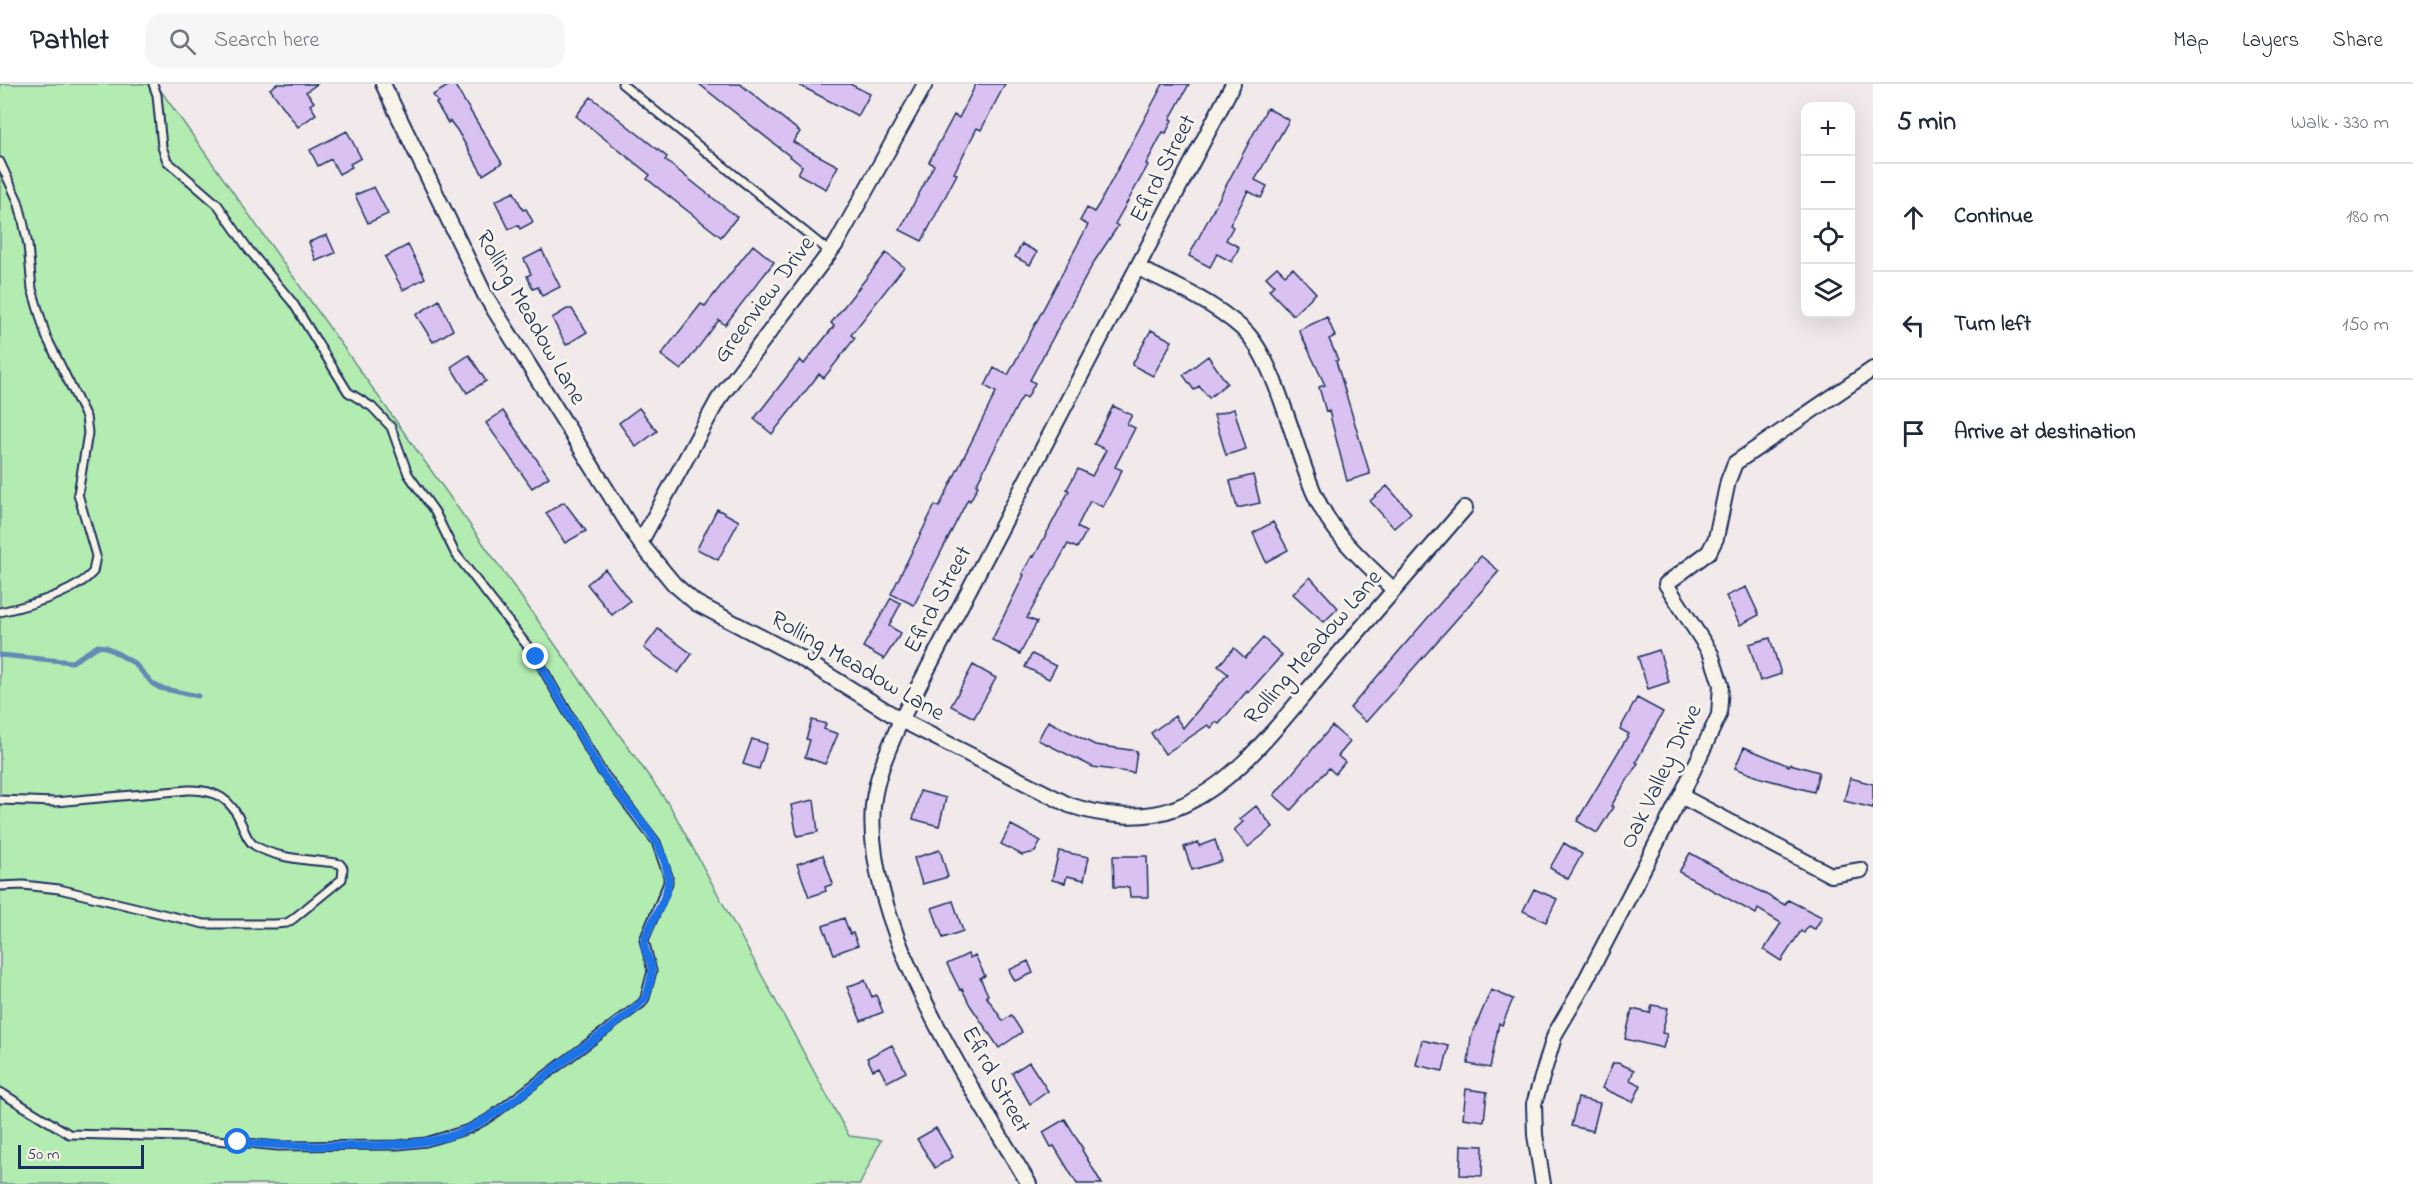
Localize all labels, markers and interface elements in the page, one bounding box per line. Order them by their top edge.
search box [145,14,565,68]
text: Pathlet [30,21,109,62]
icon: search [166,25,199,58]
text: Search here [214,25,319,57]
text: Map [2173,26,2209,56]
text: Layers [2242,26,2299,56]
text: Share [2332,26,2383,56]
map controls [1801,102,1855,318]
button: + [1801,102,1855,156]
text: 5 min [1897,104,1956,142]
street label: Efird Street [1122,109,1206,229]
text: Walk · 330 m [2291,109,2389,138]
button: − [1801,156,1855,210]
icon: ahead [1897,201,1930,234]
text: Continue [1954,201,2033,233]
text: 180 m [2346,203,2389,232]
button: locate [1801,210,1855,264]
street label: Rolling Meadow Lane [466,224,594,412]
street label: Greenview Drive [705,229,825,371]
button: layers [1801,264,1855,318]
icon: left [1897,309,1930,342]
text: Turn left [1954,309,2031,341]
text: 150 m [2342,311,2389,340]
icon: arrive [1897,417,1930,450]
text: Arrive at destination [1954,417,2136,449]
street label: Efird Street [896,540,982,660]
street label: Rolling Meadow Lane [1236,562,1392,734]
street label: Rolling Meadow Lane [763,603,951,731]
route end [522,643,548,669]
street label: Oak Valley Drive [1612,698,1713,856]
street label: Efird Street [951,1020,1039,1140]
route start [224,1128,250,1154]
scale bar [18,1142,144,1170]
text: 50 m [27,1143,59,1167]

